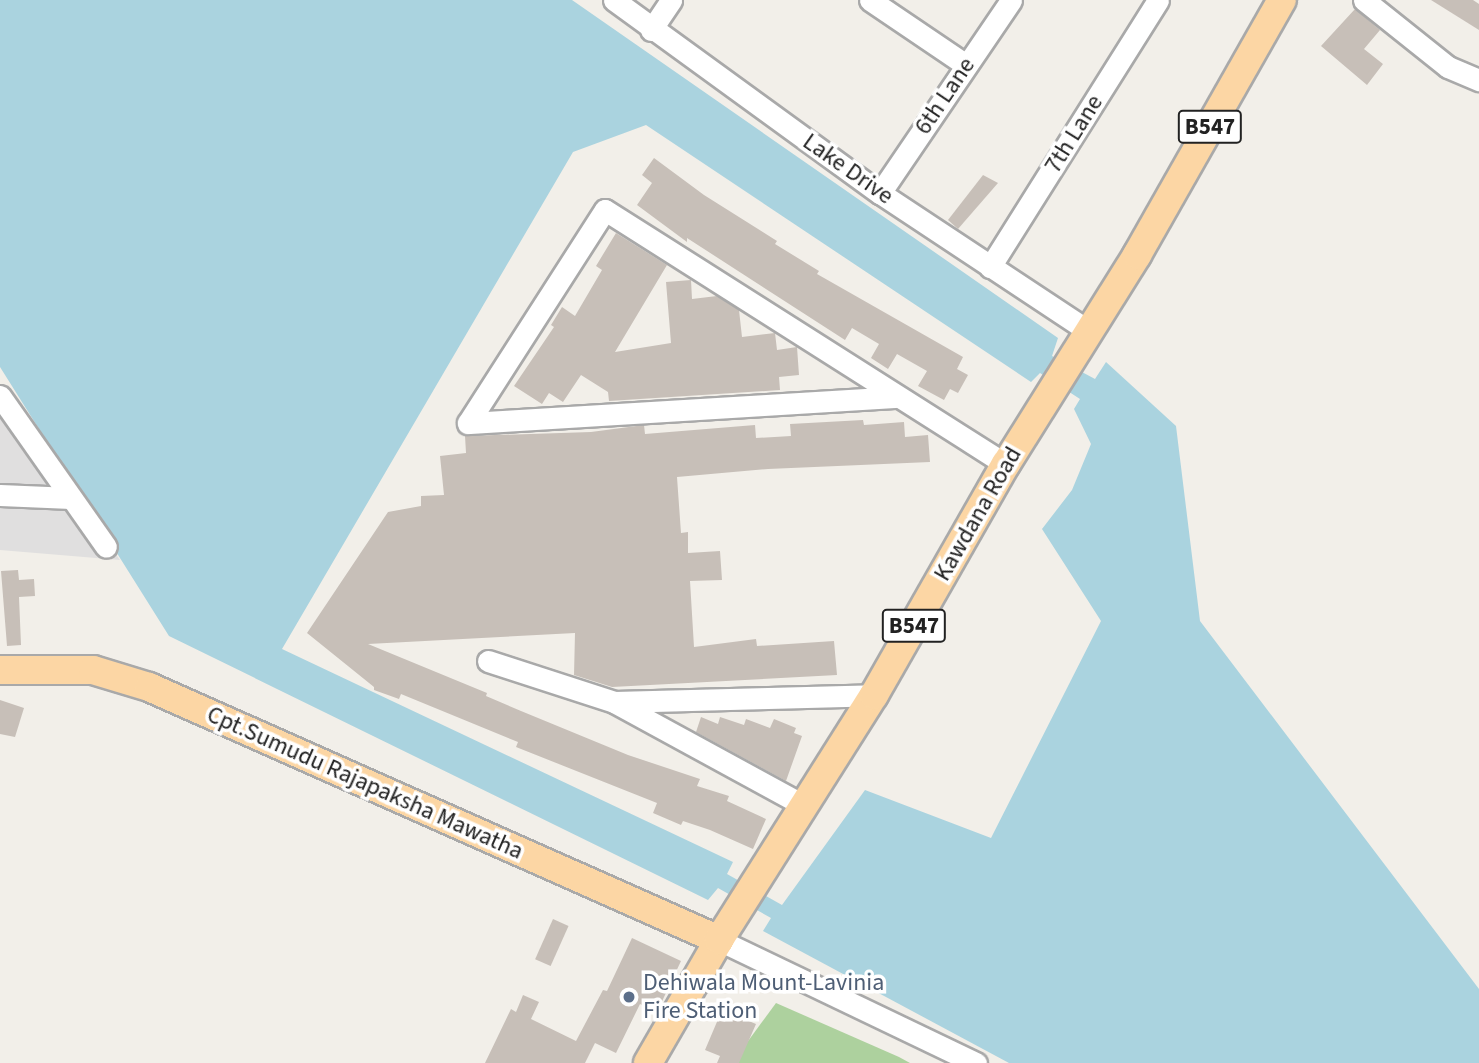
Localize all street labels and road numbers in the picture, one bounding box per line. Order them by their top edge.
street label: 6th Lane [909,52,981,140]
street label: 7th Lane [1039,90,1109,178]
road number: B547 [1177,108,1243,146]
street label: Lake Drive [797,127,899,211]
street label: Kawdana Road [928,442,1028,586]
road number: B547 [881,606,947,646]
street label: Cpt.Sumudu Rajapaksha Mawatha [202,700,528,866]

